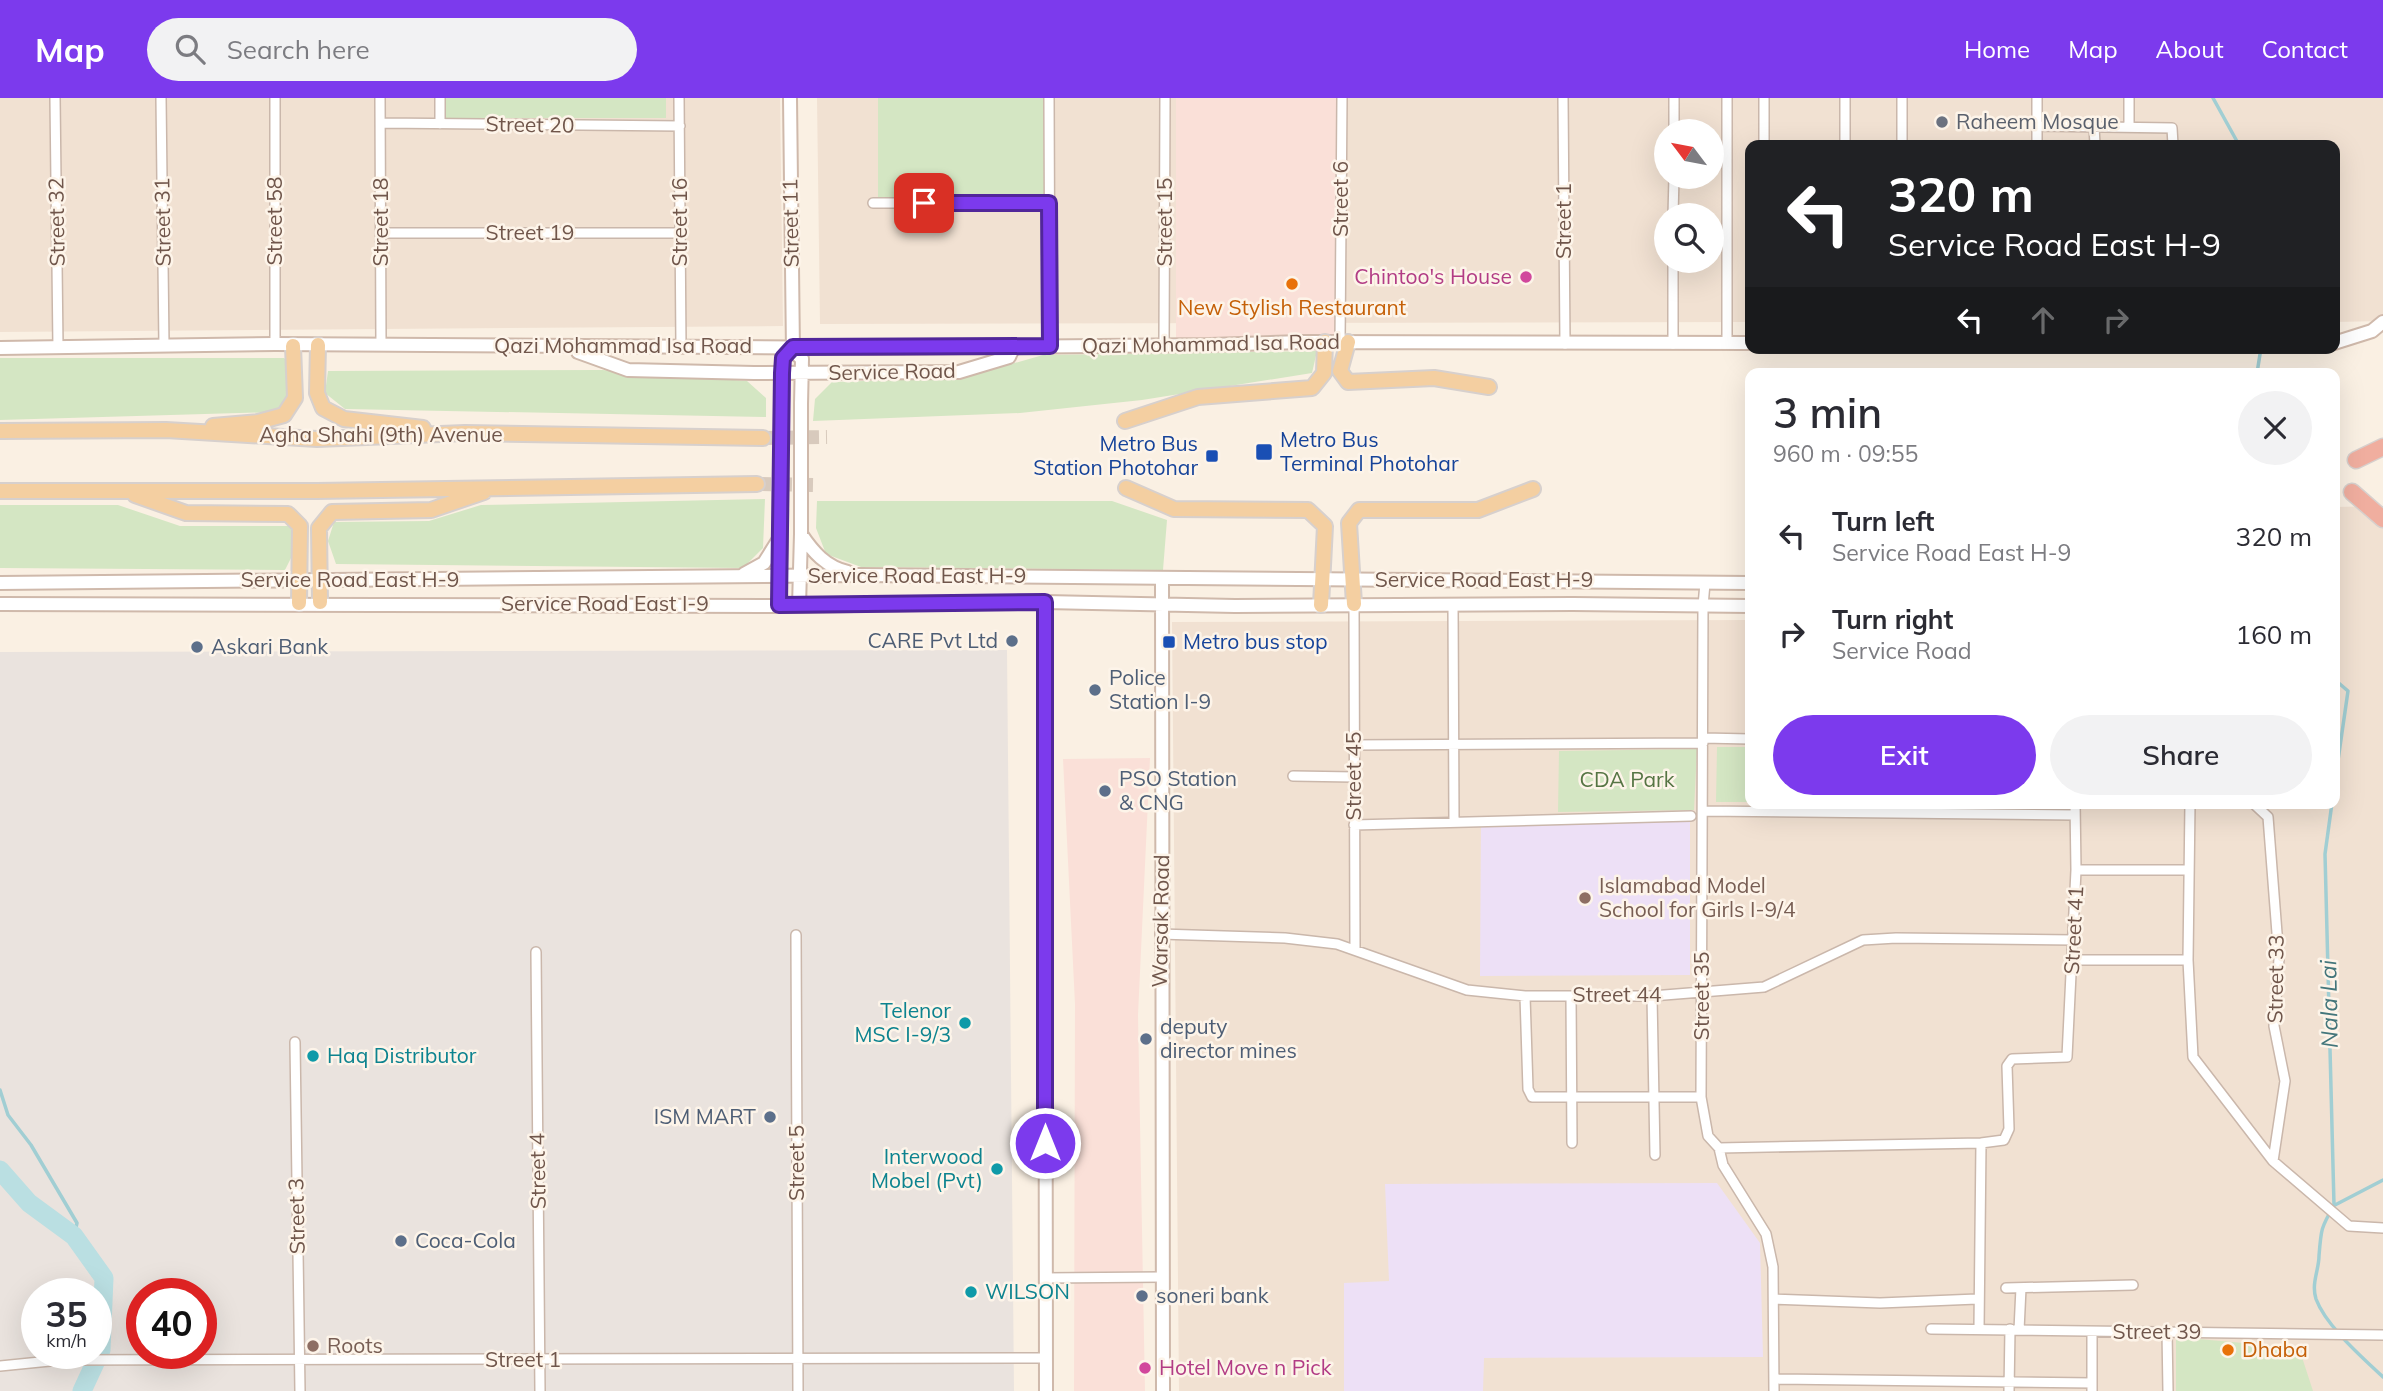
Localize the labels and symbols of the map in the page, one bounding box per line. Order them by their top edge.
place label: Raheem Mosque [1956,108,2119,134]
street label: Street 20 [485,110,575,138]
marker: Raheem Mosque [1934,114,1950,130]
north arrow [1654,119,1724,189]
street label: Street 6 [1327,161,1353,237]
pin [894,173,954,233]
street label: Street 32 [42,177,70,267]
street label: Street 31 [148,177,176,267]
street label: Street 58 [261,177,287,265]
street label: Street 18 [367,178,393,266]
street label: Street 16 [666,178,692,266]
street label: Street 11 [776,178,804,268]
street label: Street 15 [1151,178,1177,266]
street label: Street 1 [1550,183,1576,259]
street label: Street 19 [486,219,574,245]
place label: Chintoo's House [1354,263,1512,289]
marker: Chintoo's House [1518,269,1534,285]
marker: New Stylish Restaurant [1284,276,1300,292]
place label: New Stylish Restaurant [1178,294,1406,320]
street label: Qazi Mohammad Isa Road [1082,328,1340,358]
street label: Qazi Mohammad Isa Road [494,332,752,358]
street label: Service Road [828,357,956,385]
street label: Agha Shahi (9th) Avenue [259,421,503,447]
place label: Metro Bus Terminal Photohar [1280,426,1459,476]
place label: Metro Bus Station Photohar [1033,430,1198,480]
marker: Metro Bus Terminal Photohar [1254,442,1274,462]
marker: Metro Bus Station Photohar [1204,448,1220,464]
street label: Service Road East H-9 [808,562,1026,588]
street label: Service Road East H-9 [241,566,459,592]
street label: Service Road East H-9 [1375,566,1593,592]
street label: Service Road East I-9 [501,590,709,616]
place label: CARE Pvt Ltd [868,627,998,653]
place label: Metro bus stop [1183,628,1328,654]
place label: Askari Bank [211,633,328,659]
marker: CARE Pvt Ltd [1004,633,1020,649]
marker: Metro bus stop [1161,634,1177,650]
marker: Askari Bank [189,639,205,655]
place label: Police Station I-9 [1109,664,1211,714]
marker: Police Station I-9 [1087,682,1103,698]
street label: Street 45 [1340,732,1366,820]
place label: PSO Station & CNG [1119,765,1237,815]
park label: CDA Park [1580,766,1675,792]
marker: PSO Station & CNG [1097,783,1113,799]
street label: Warsak Road [1146,854,1174,988]
place label: Islamabad Model School for Girls I-9/4 [1599,872,1796,922]
street label: Street 41 [2058,885,2088,975]
marker: Islamabad Model School for Girls I-9/4 [1577,890,1593,906]
street label: Street 33 [2261,934,2289,1024]
street label: Street 35 [1688,952,1714,1040]
water label: Nala Lai [2313,959,2344,1048]
street label: Street 44 [1573,981,1662,1007]
place label: Telenor MSC I-9/3 [854,997,951,1047]
place label: deputy director mines [1160,1013,1297,1063]
marker: Telenor MSC I-9/3 [957,1015,973,1031]
marker: deputy director mines [1138,1031,1154,1047]
place label: Haq Distributor [327,1042,477,1068]
marker: Haq Distributor [305,1048,321,1064]
place label: ISM MART [654,1103,756,1129]
position arrow [1008,1106,1082,1180]
marker: ISM MART [762,1109,778,1125]
street label: Street 5 [783,1125,809,1201]
street label: Street 4 [523,1132,551,1209]
place label: Interwood Mobel (Pvt) [871,1143,983,1193]
marker: Interwood Mobel (Pvt) [989,1161,1005,1177]
street label: Street 3 [282,1178,310,1254]
place label: Coca-Cola [415,1227,516,1253]
marker: Coca-Cola [393,1233,409,1249]
speed limit sign: 40 [126,1278,217,1369]
place label: WILSON [985,1278,1070,1304]
place label: soneri bank [1156,1282,1269,1308]
marker: WILSON [963,1284,979,1300]
marker: soneri bank [1134,1288,1150,1304]
street label: Street 39 [2113,1318,2201,1344]
place label: Roots [327,1332,383,1358]
place label: Dhaba [2242,1336,2308,1362]
marker: Roots [305,1338,321,1354]
marker: Dhaba [2220,1342,2236,1358]
street label: Street 1 [485,1346,561,1372]
place label: Hotel Move n Pick [1159,1354,1332,1380]
marker: Hotel Move n Pick [1137,1360,1153,1376]

